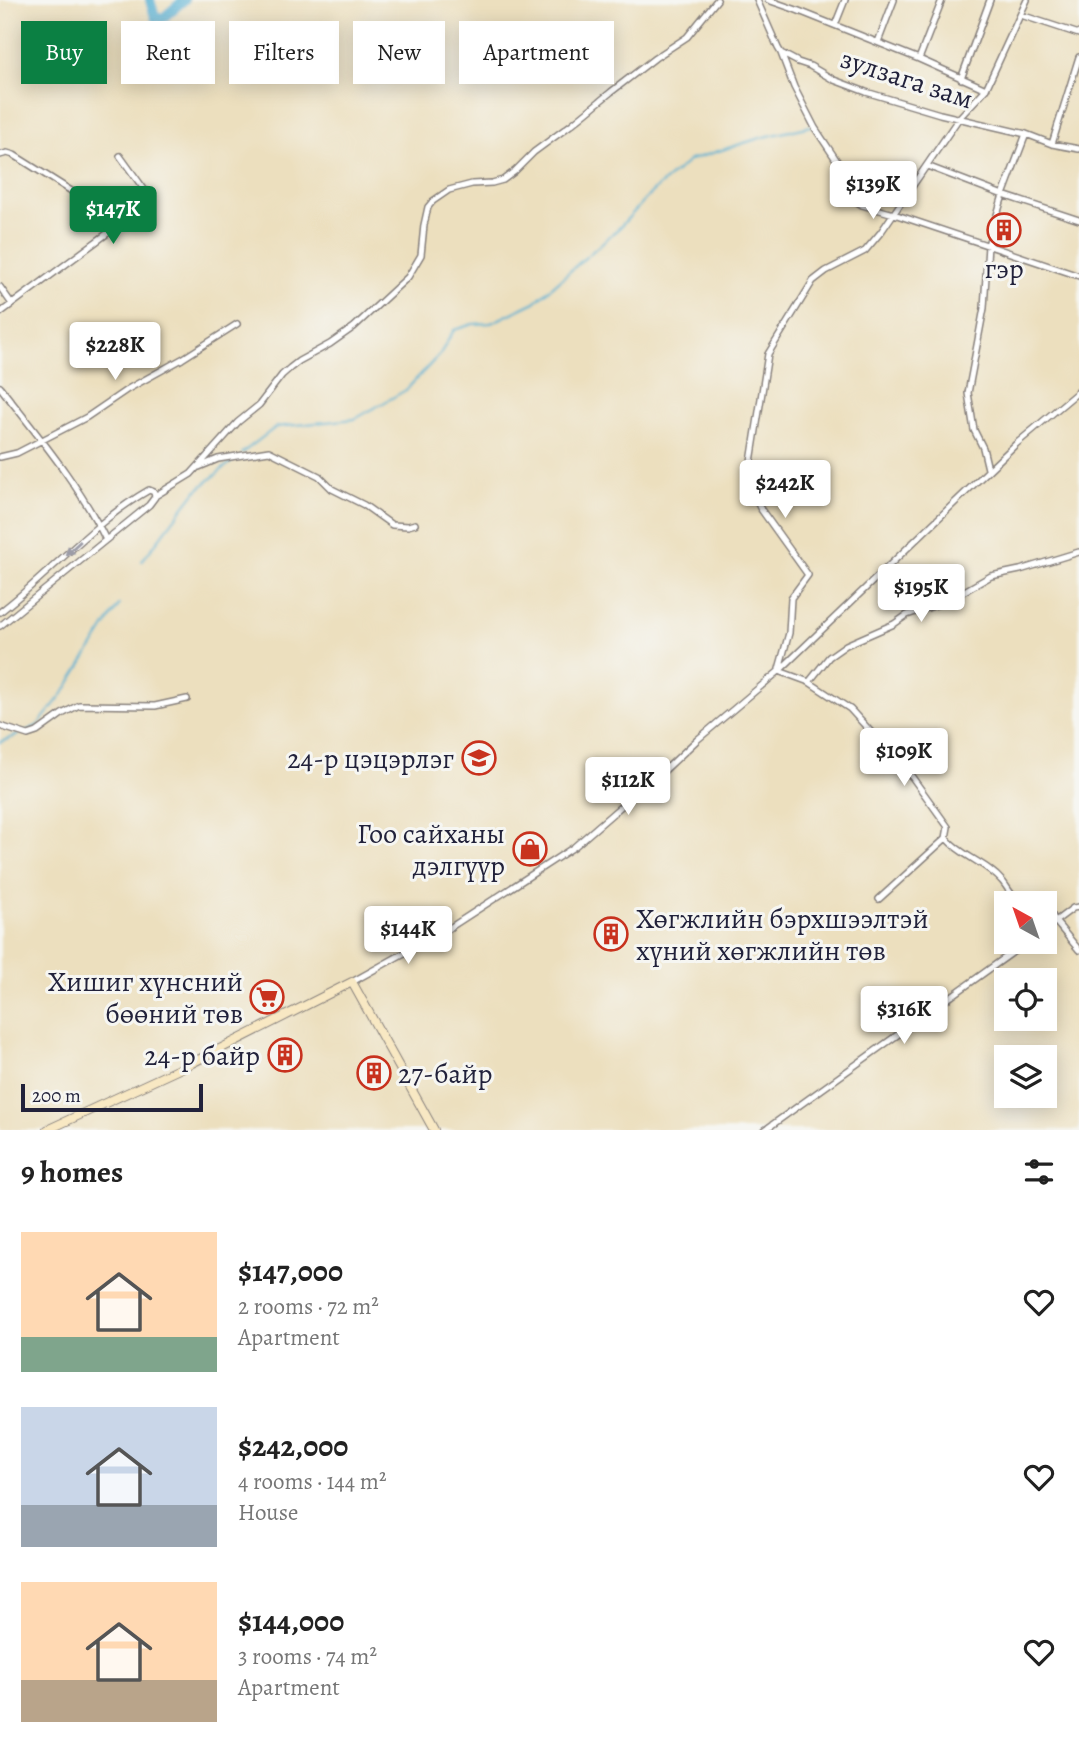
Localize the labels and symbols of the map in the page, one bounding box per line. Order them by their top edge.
street label: зулзага зам [836,40,978,118]
pin: $139K [824,162,922,221]
pin: $147K [64,187,162,246]
building icon: гэр [985,211,1023,249]
place label: гэр [984,250,1024,288]
pin: $228K [66,322,164,382]
pin: $242K [736,461,834,520]
one-way arrow [65,540,82,556]
pin: $195K [872,564,970,624]
pin: $109K [855,728,953,788]
school or university icon: 24-р цэцэрлэг [460,739,498,777]
place label: 24-р цэцэрлэг [287,740,454,778]
pin: $112K [579,758,677,817]
place label: Гоо сайханы дэлгүүр [357,815,505,885]
shop icon: Гоо сайханы дэлгүүр [511,830,549,868]
north arrow [994,891,1057,954]
place label: Хөгжлийн бэрхшээлтэй хүний хөгжлийн төв [636,900,929,970]
pin: $144K [359,906,457,966]
building icon: Хөгжлийн бэрхшээлтэй хүний хөгжлийн төв [592,915,630,953]
place label: Хишиг хүнсний бөөний төв [48,963,243,1033]
supermarket icon: Хишиг хүнсний бөөний төв [248,978,286,1016]
pin: $316K [855,986,953,1046]
building icon: 24-р байр [266,1036,304,1074]
place label: 24-р байр [144,1037,260,1075]
building icon: 27-байр [355,1054,393,1092]
place label: 27-байр [398,1055,492,1093]
scale bar [21,1081,203,1113]

